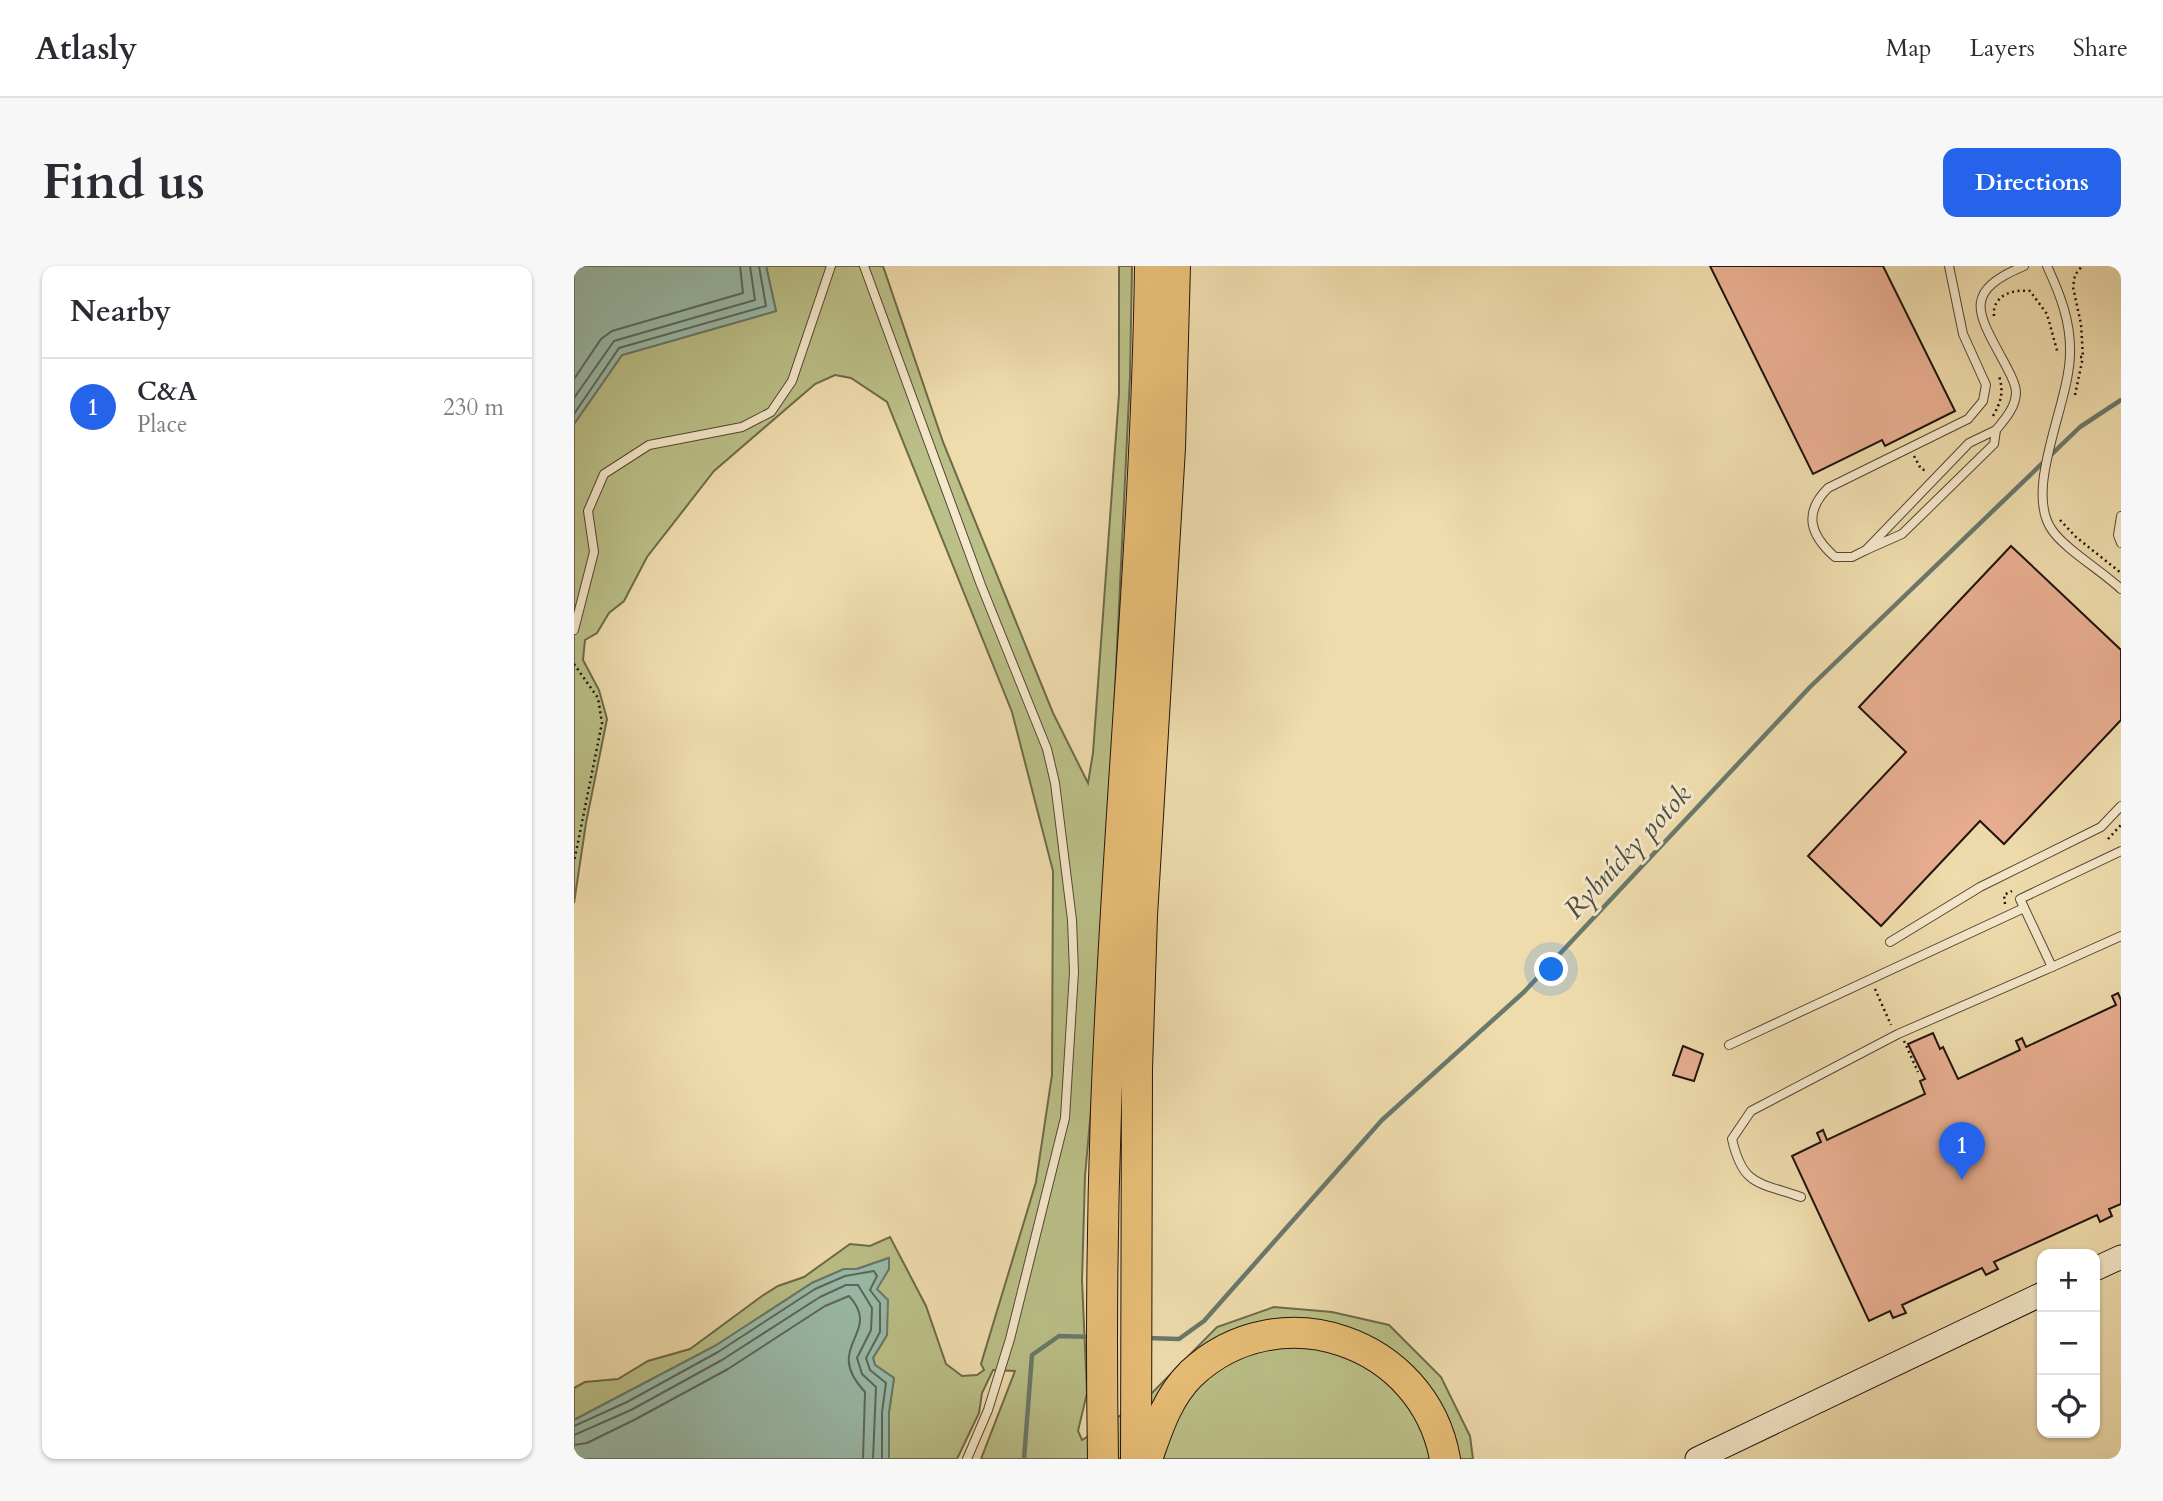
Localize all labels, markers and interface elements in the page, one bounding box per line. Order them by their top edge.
text: Atlasly [35,26,137,71]
text: Map [1886,32,1932,65]
text: Layers [1970,32,2035,65]
text: Share [2073,32,2128,65]
button: Directions [1943,148,2121,217]
text: Find us [42,149,205,216]
text: Nearby [70,291,171,332]
text: C&A [137,374,197,409]
text: 1 [87,392,99,423]
text: 230 m [443,392,504,423]
text: Place [137,409,187,440]
water label: Rybnícky potok [1556,776,1700,927]
your location [1534,952,1568,986]
pin: 1 [1939,1122,1985,1180]
map controls [2037,1249,2100,1438]
button: + [2037,1249,2100,1312]
button: − [2037,1312,2100,1375]
button: locate [2037,1375,2100,1438]

